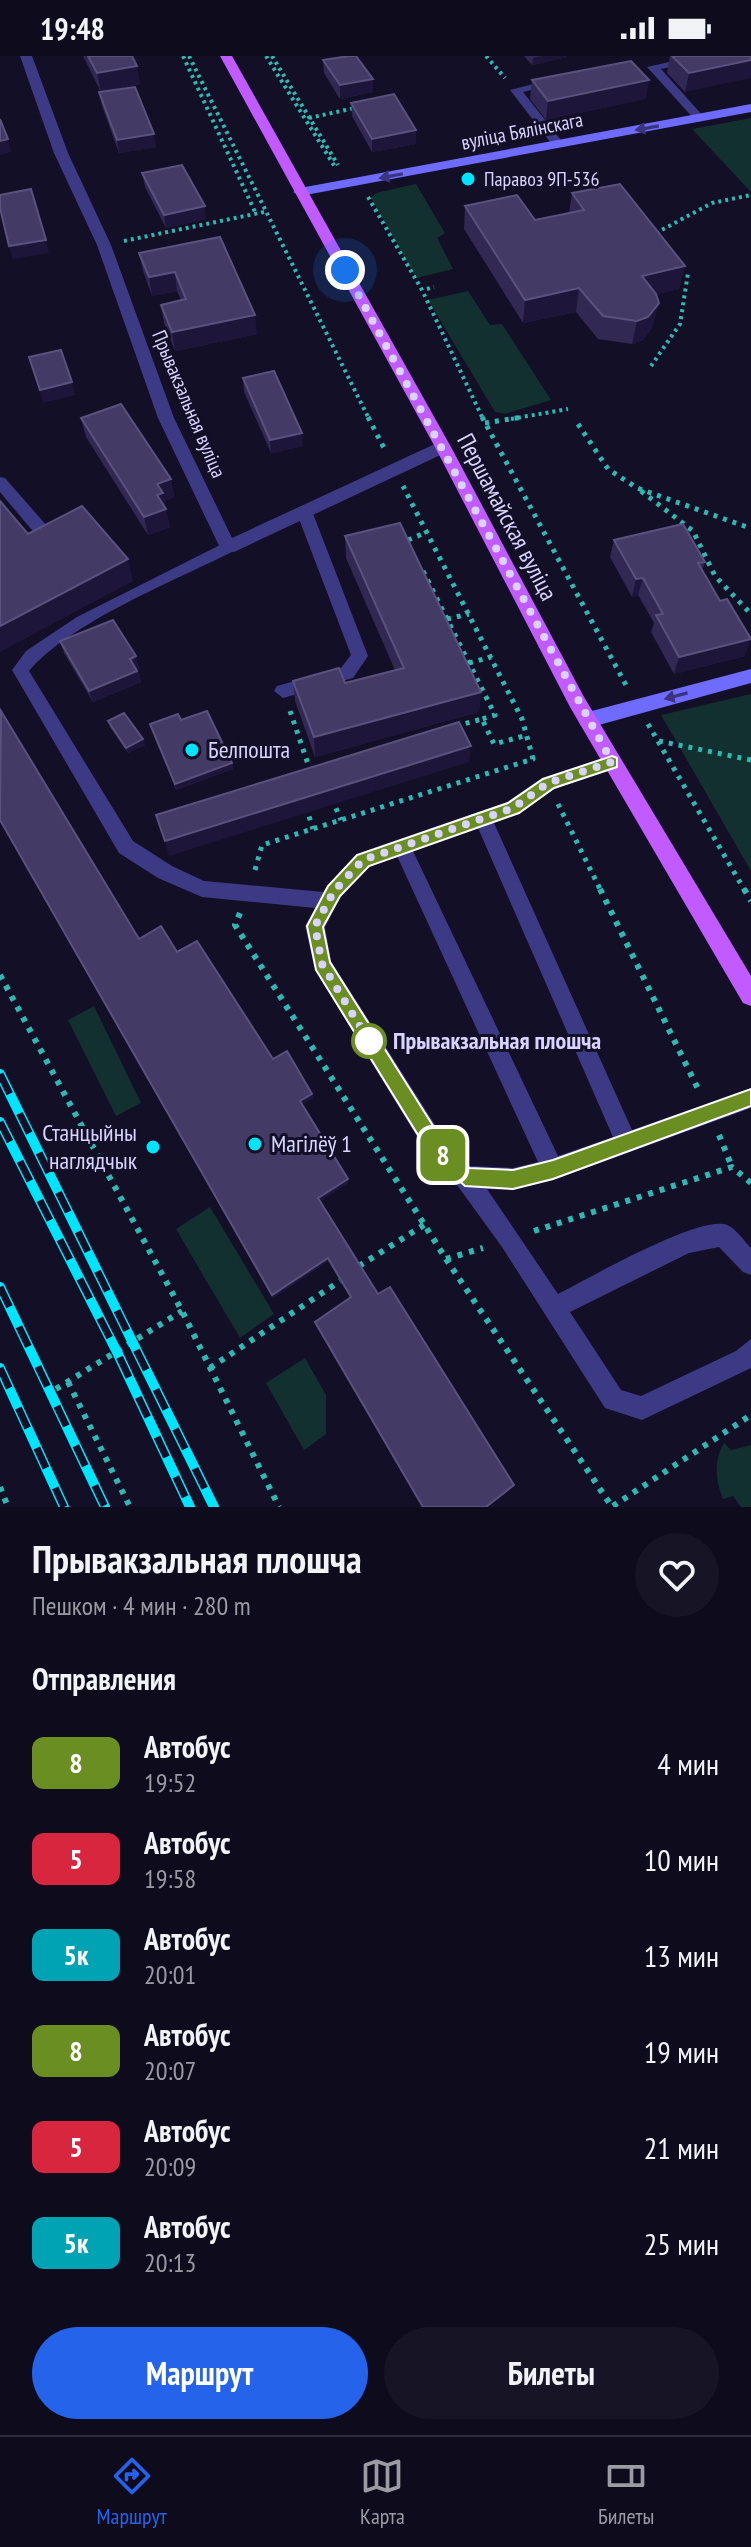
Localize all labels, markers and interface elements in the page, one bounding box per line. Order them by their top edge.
text: 19:48 [40,9,105,48]
street label: вуліца Бялінскага [459,106,585,156]
one-way arrow [634,122,659,134]
place label: Паравоз 9П-536 [484,166,600,192]
one-way arrow [379,170,404,182]
marker: Паравоз 9П-536 [459,170,477,188]
your location [325,250,365,290]
street label: Прывакзальная вуліца [146,326,232,482]
street label: Першамайская вуліца [450,428,565,606]
one-way arrow [663,690,687,703]
place label: Белпошта [208,734,290,765]
marker: Белпошта [183,741,201,759]
marker: Прывакзальная плошча [352,1024,386,1058]
place label: Прывакзальная плошча [393,1025,601,1056]
place label: Станцыйны наглядчык [42,1117,138,1176]
place label: Магілёў 1 [271,1128,352,1159]
line badge: 8 [417,1129,469,1181]
marker: Магілёў 1 [246,1135,264,1153]
text: 8 [436,1136,450,1173]
marker: Станцыйны наглядчык [144,1138,162,1156]
button: heart [635,1533,719,1617]
text: Прывакзальная плошча [32,1534,362,1583]
text: Пешком · 4 мин · 280 m [32,1589,251,1622]
text: Отправления [32,1659,176,1698]
text: Автобус [144,1727,231,1766]
text: 8 [69,1744,83,1781]
text: 4 мин [657,1744,719,1783]
text: 19:52 [144,1766,196,1799]
text: Автобус [144,1823,231,1862]
text: 5 [69,1840,83,1877]
text: 10 мин [644,1840,719,1879]
text: 19:58 [144,1862,196,1895]
text: Автобус [144,1919,231,1958]
text: 5к [64,1936,88,1973]
text: 13 мин [644,1936,719,1975]
text: 20:01 [144,1958,196,1991]
text: Автобус [144,2015,231,2054]
text: 8 [69,2032,83,2069]
text: 19 мин [644,2032,719,2071]
text: 20:07 [144,2054,196,2087]
text: Автобус [144,2111,231,2150]
text: 5 [69,2128,83,2165]
text: 21 мин [644,2128,719,2167]
text: 20:09 [144,2150,196,2183]
text: Автобус [144,2207,231,2246]
text: 5к [64,2224,88,2261]
text: 25 мин [644,2224,719,2263]
text: 20:13 [144,2246,196,2279]
button: Маршрут [32,2327,368,2419]
button: Билеты [384,2327,719,2419]
tab: Маршрут [97,2454,167,2530]
tab: Карта [360,2454,405,2530]
tab: Билеты [598,2454,654,2530]

